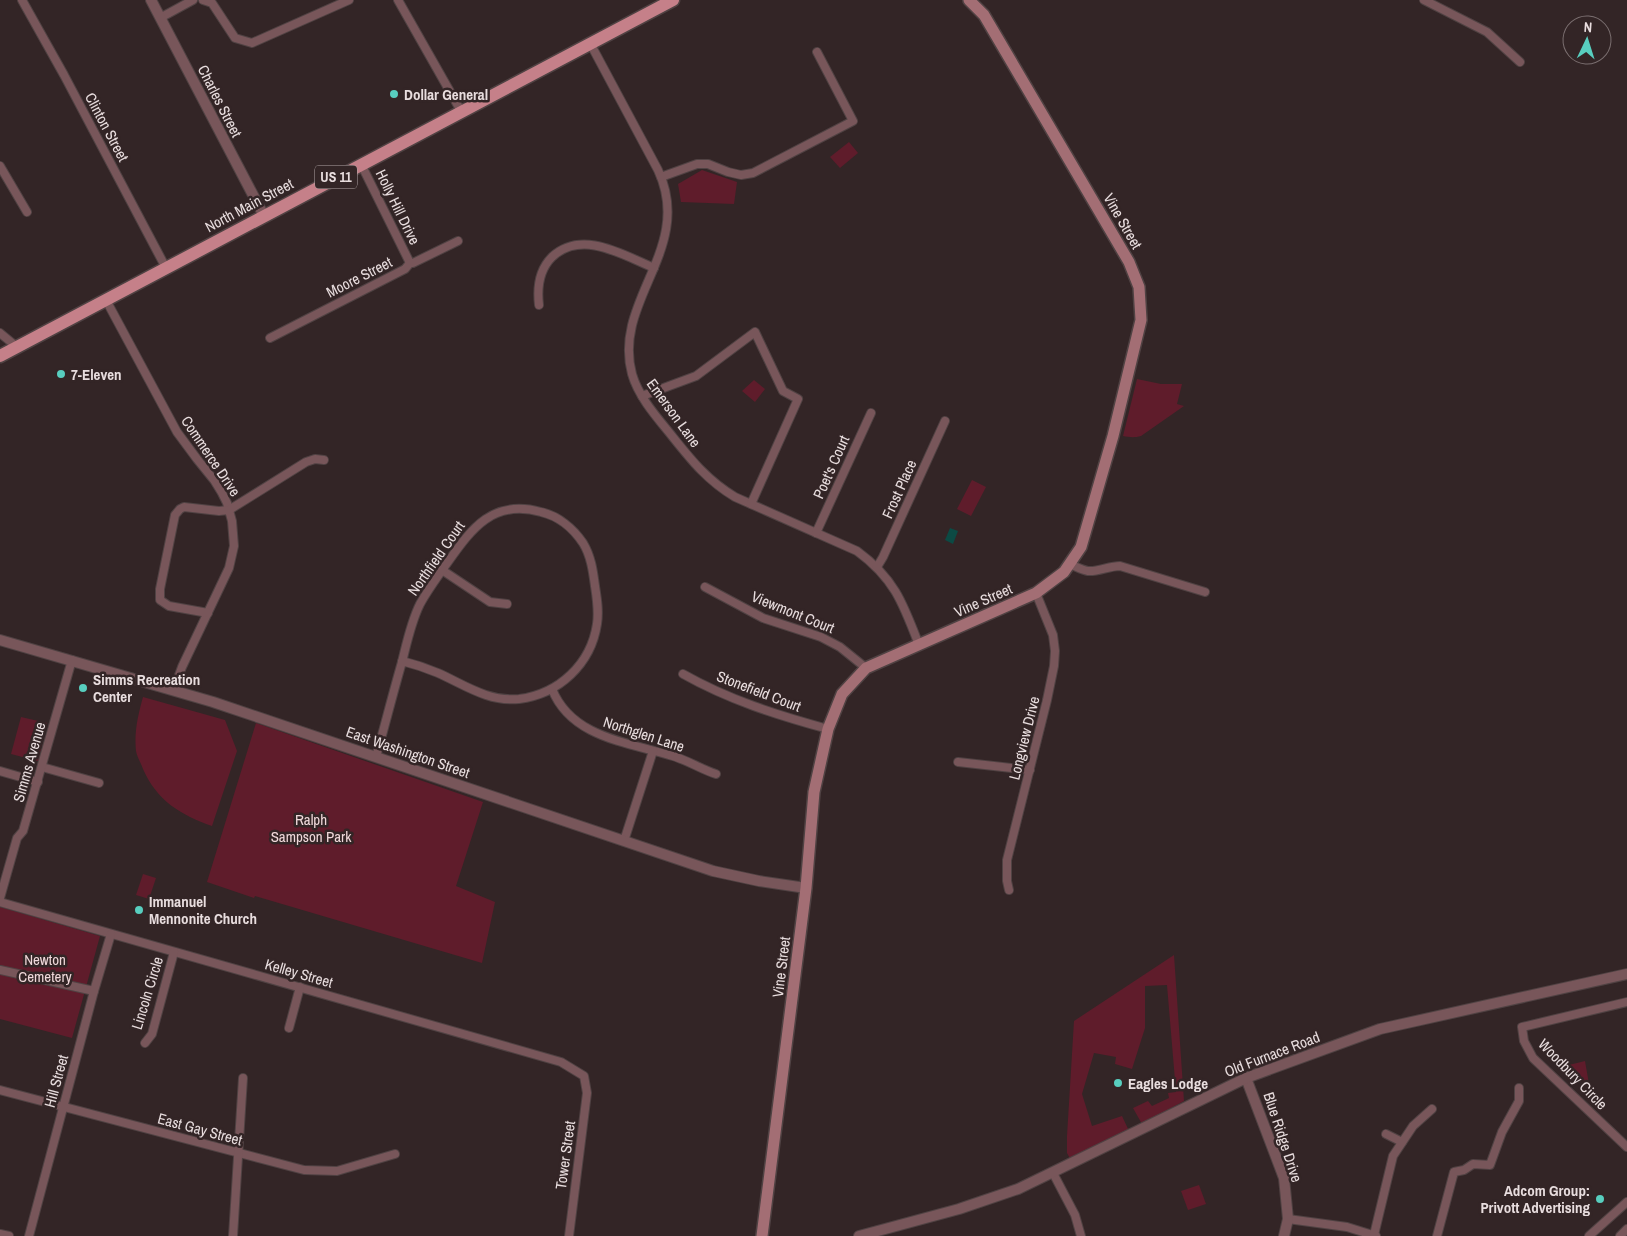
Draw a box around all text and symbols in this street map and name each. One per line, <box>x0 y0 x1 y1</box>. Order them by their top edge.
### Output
north arrow <box>1562 15 1612 65</box>
text: N <box>1583 18 1593 36</box>
street label: Charles Street <box>193 61 247 141</box>
place label: Dollar General <box>404 84 488 105</box>
marker: Dollar General <box>388 88 400 100</box>
street label: Clinton Street <box>80 89 134 166</box>
road number: US 11 <box>315 166 357 188</box>
street label: Holly Hill Drive <box>371 166 425 248</box>
street label: North Main Street <box>201 173 297 237</box>
street label: Vine Street <box>1099 189 1148 253</box>
street label: Moore Street <box>323 251 396 302</box>
place label: 7-Eleven <box>71 364 122 385</box>
marker: 7-Eleven <box>55 368 67 380</box>
street label: Emerson Lane <box>642 374 706 452</box>
street label: Commerce Drive <box>176 412 246 501</box>
street label: Poet's Court <box>808 431 855 502</box>
street label: Frost Place <box>877 456 921 522</box>
street label: Northfield Court <box>402 516 470 600</box>
street label: Vine Street <box>951 578 1016 622</box>
street label: Viewmont Court <box>748 586 838 638</box>
street label: Stonefield Court <box>714 665 805 717</box>
place label: Simms Recreation Center <box>93 669 200 707</box>
marker: Simms Recreation Center <box>77 682 89 694</box>
street label: Longview Drive <box>1003 694 1045 782</box>
street label: Northglen Lane <box>601 711 687 757</box>
street label: Simms Avenue <box>8 719 51 805</box>
street label: East Washington Street <box>343 721 473 783</box>
park label: Ralph Sampson Park <box>271 809 352 847</box>
place label: Immanuel Mennonite Church <box>149 891 257 929</box>
marker: Immanuel Mennonite Church <box>133 904 145 916</box>
street label: Vine Street <box>767 935 795 999</box>
park label: Newton Cemetery <box>18 949 73 987</box>
street label: Kelley Street <box>263 953 336 993</box>
street label: Lincoln Circle <box>126 954 168 1032</box>
street label: Old Furnace Road <box>1221 1026 1323 1082</box>
street label: Woodbury Circle <box>1534 1034 1612 1114</box>
street label: Hill Street <box>39 1052 73 1110</box>
place label: Eagles Lodge <box>1128 1073 1208 1094</box>
marker: Eagles Lodge <box>1112 1077 1124 1089</box>
street label: Blue Ridge Drive <box>1259 1089 1308 1185</box>
street label: East Gay Street <box>155 1108 245 1151</box>
street label: Tower Street <box>550 1119 580 1191</box>
place label: Adcom Group: Privott Advertising <box>1480 1180 1590 1218</box>
marker: Adcom Group: Privott Advertising <box>1594 1193 1606 1205</box>

